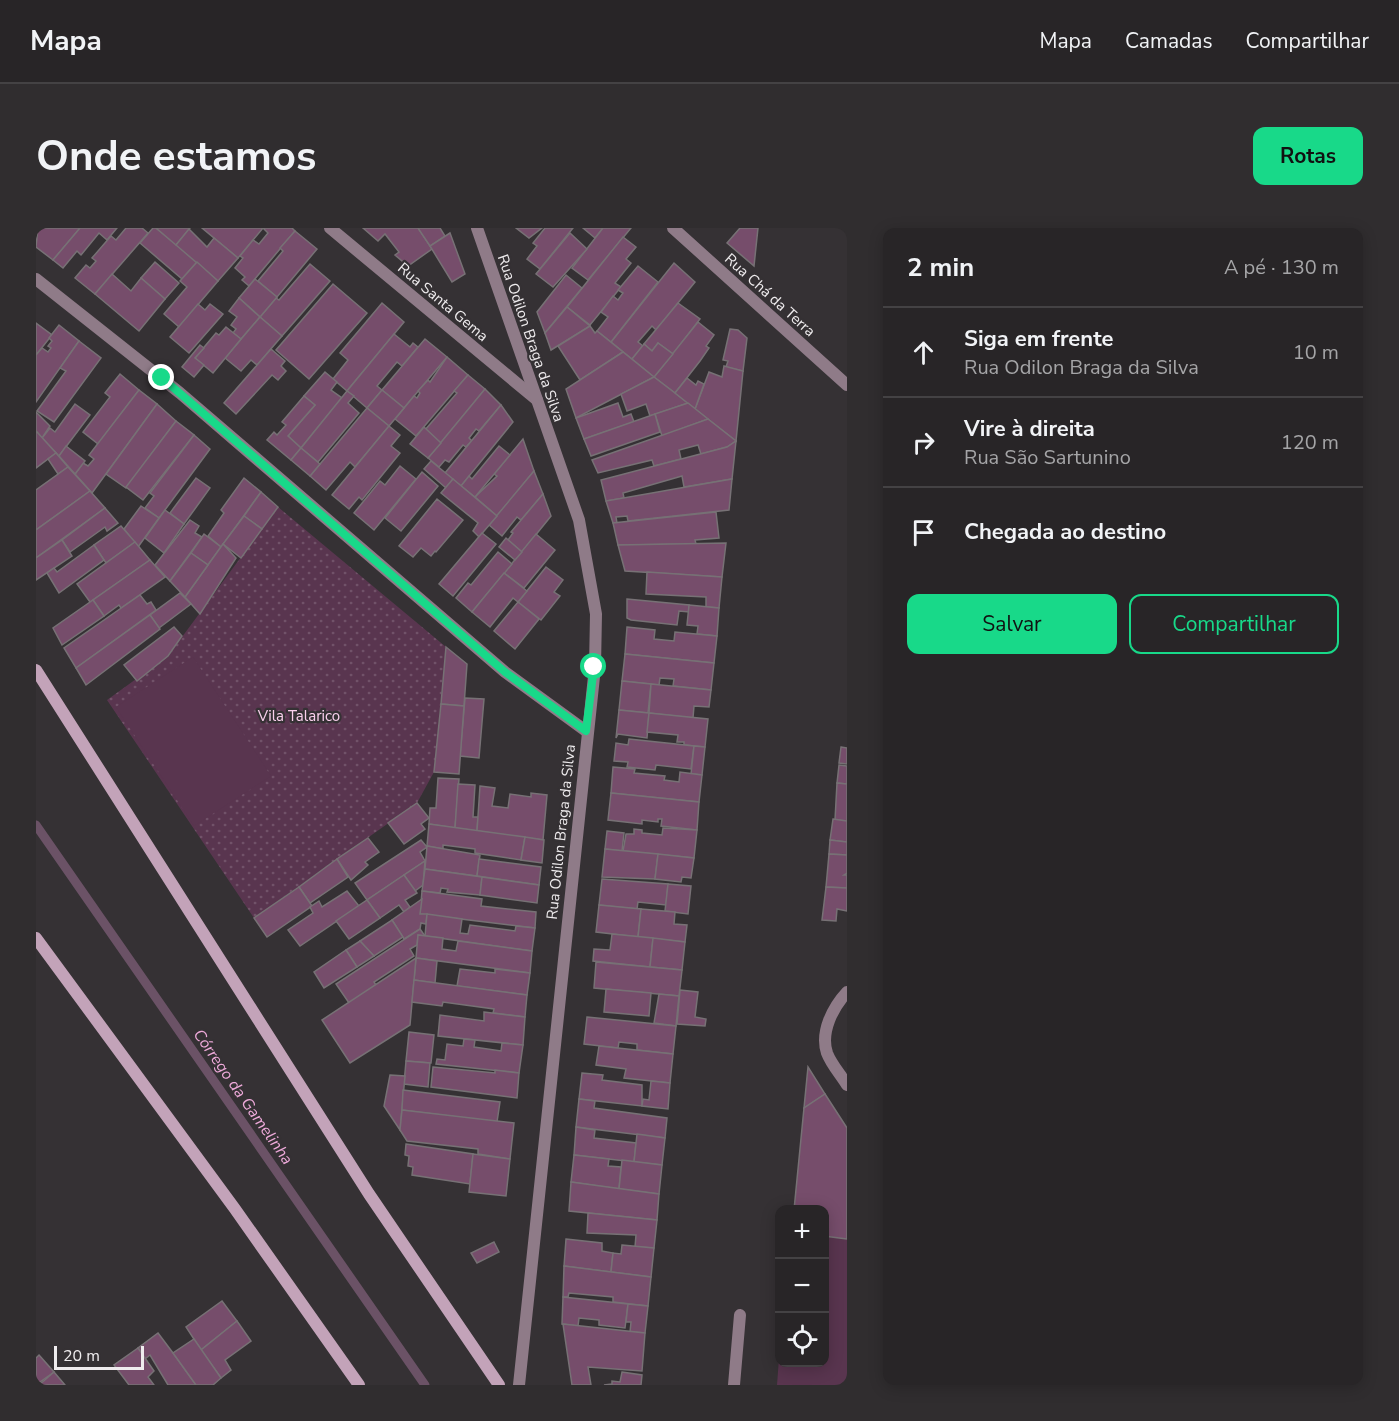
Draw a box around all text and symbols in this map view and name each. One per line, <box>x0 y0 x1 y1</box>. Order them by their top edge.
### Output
text: Mapa <box>30 22 102 60</box>
text: Mapa <box>1040 27 1092 55</box>
text: Camadas <box>1125 27 1212 55</box>
text: Compartilhar <box>1245 27 1369 55</box>
button: Rotas <box>1253 127 1363 185</box>
text: Onde estamos <box>36 128 317 185</box>
street label: Rua Chá da Terra <box>720 249 820 341</box>
text: 2 min <box>907 250 974 285</box>
street label: Rua Odilon Braga da Silva <box>493 251 569 425</box>
text: A pé · 130 m <box>1224 254 1339 281</box>
street label: Rua Santa Gema <box>393 258 493 346</box>
text: Siga em frente <box>964 324 1113 354</box>
icon: ahead <box>907 336 940 369</box>
text: 10 m <box>1293 339 1339 366</box>
text: Rua Odilon Braga da Silva <box>964 354 1199 381</box>
route end <box>148 364 174 390</box>
text: Vire à direita <box>964 414 1095 444</box>
icon: right <box>907 426 940 459</box>
text: 120 m <box>1281 429 1339 456</box>
text: Rua São Sartunino <box>964 444 1131 471</box>
icon: arrive <box>907 516 940 549</box>
text: Chegada ao destino <box>964 517 1166 547</box>
button: Salvar <box>907 594 1117 654</box>
button: Compartilhar <box>1129 594 1339 654</box>
route start <box>580 653 606 679</box>
park label: Vila Talarico <box>257 706 340 726</box>
street label: Rua Odilon Braga da Silva <box>542 743 580 921</box>
water label: Córrego da Gamelinha <box>188 1025 298 1169</box>
map controls <box>775 1205 829 1367</box>
button: + <box>775 1205 829 1259</box>
button: − <box>775 1259 829 1313</box>
button: locate <box>775 1313 829 1367</box>
scale bar <box>54 1343 144 1370</box>
text: 20 m <box>63 1345 100 1367</box>

